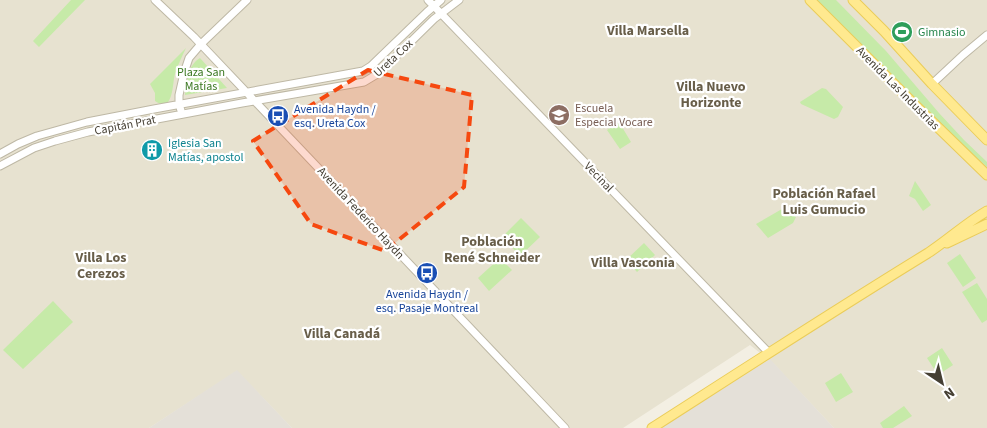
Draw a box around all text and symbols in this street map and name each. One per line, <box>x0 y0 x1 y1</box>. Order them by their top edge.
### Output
sports icon: Gimnasio <box>890 20 914 44</box>
district label: Villa Marsella <box>606 21 689 41</box>
place label: Gimnasio <box>918 24 965 41</box>
street label: Ureta Cox <box>370 35 417 81</box>
street label: Avenida Las Industrias <box>852 43 943 134</box>
park label: Plaza San Matías <box>177 64 225 95</box>
district label: Villa Nuevo Horizonte <box>675 77 746 113</box>
place label: Escuela Especial Vocare <box>575 100 653 131</box>
place label: Avenida Haydn / esq. Ureta Cox <box>294 101 377 132</box>
school or university icon: Escuela Especial Vocare <box>547 103 571 127</box>
bus stop icon: Avenida Haydn / esq. Ureta Cox <box>266 104 290 128</box>
street label: Capitán Prat <box>93 111 157 140</box>
place label: Iglesia San Matías, apostol <box>168 135 244 166</box>
building icon: Iglesia San Matías, apostol <box>140 138 164 162</box>
street label: Vecinal <box>580 158 617 196</box>
street label: Avenida Federico Haydn <box>313 163 408 263</box>
district label: Población Rafael Luis Gumucio <box>772 184 876 220</box>
district label: Población René Schneider <box>444 232 540 268</box>
district label: Villa Los Cerezos <box>75 248 126 284</box>
district label: Villa Vasconia <box>590 253 675 273</box>
bus stop icon: Avenida Haydn / esq. Pasaje Montreal <box>415 261 439 285</box>
place label: Avenida Haydn / esq. Pasaje Montreal <box>376 286 478 317</box>
district label: Villa Canadá <box>303 324 380 344</box>
north arrow <box>917 358 967 408</box>
text: N <box>939 382 958 404</box>

